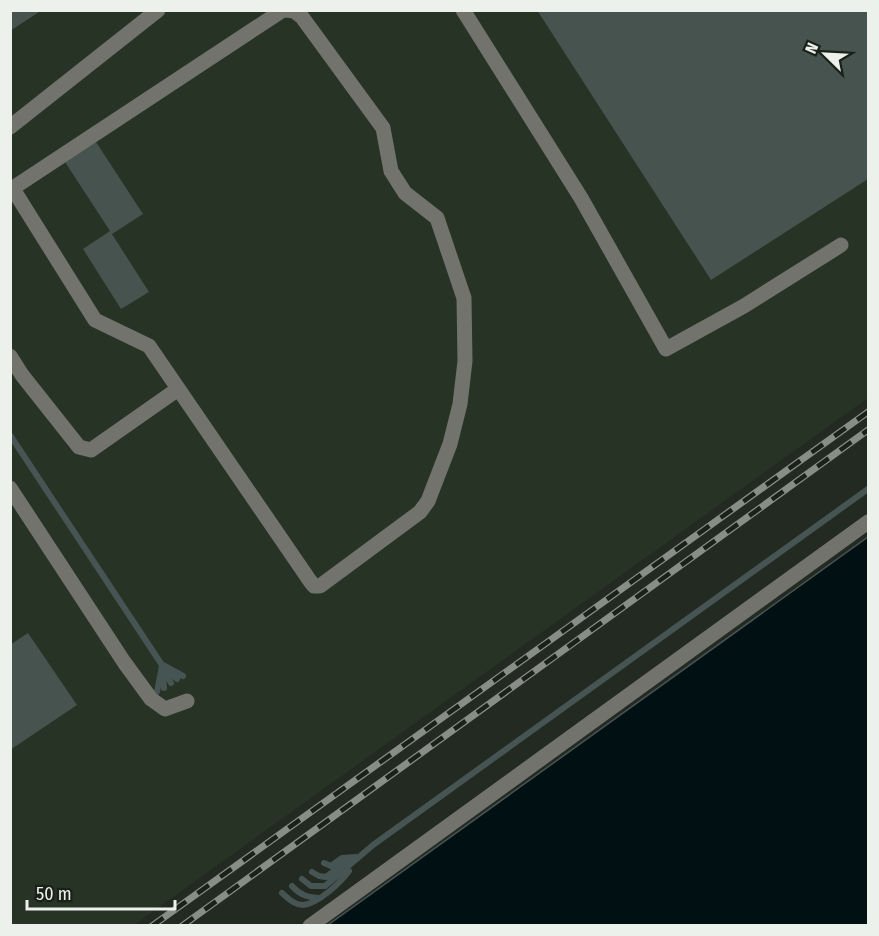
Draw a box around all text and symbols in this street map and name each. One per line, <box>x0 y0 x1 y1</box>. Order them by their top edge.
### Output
north arrow <box>795 24 855 84</box>
text: N <box>801 40 822 56</box>
scale bar <box>27 873 176 911</box>
text: 50 m <box>36 883 72 905</box>

